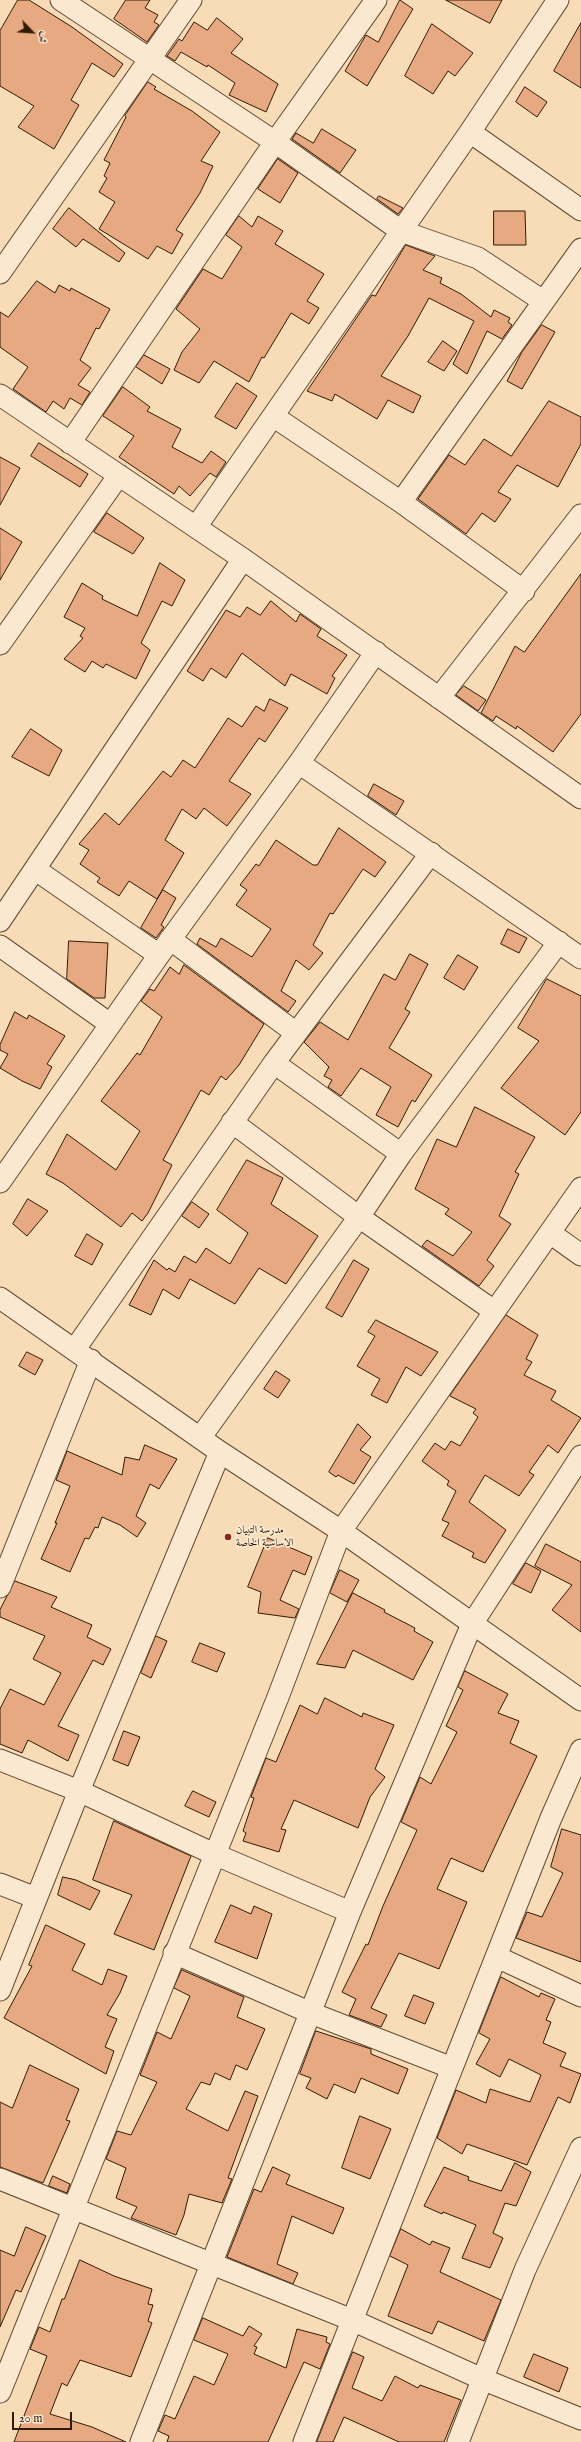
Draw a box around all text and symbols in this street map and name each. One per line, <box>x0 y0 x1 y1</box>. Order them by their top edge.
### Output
north arrow <box>12 12 52 52</box>
text: ش <box>34 29 52 45</box>
place label: مدرسة التبيان الاساسية الخاصة <box>236 1524 293 1550</box>
marker: مدرسة التبيان الاساسية الخاصة <box>223 1532 233 1542</box>
scale bar <box>14 2404 74 2430</box>
text: 20 m <box>19 2411 42 2426</box>

